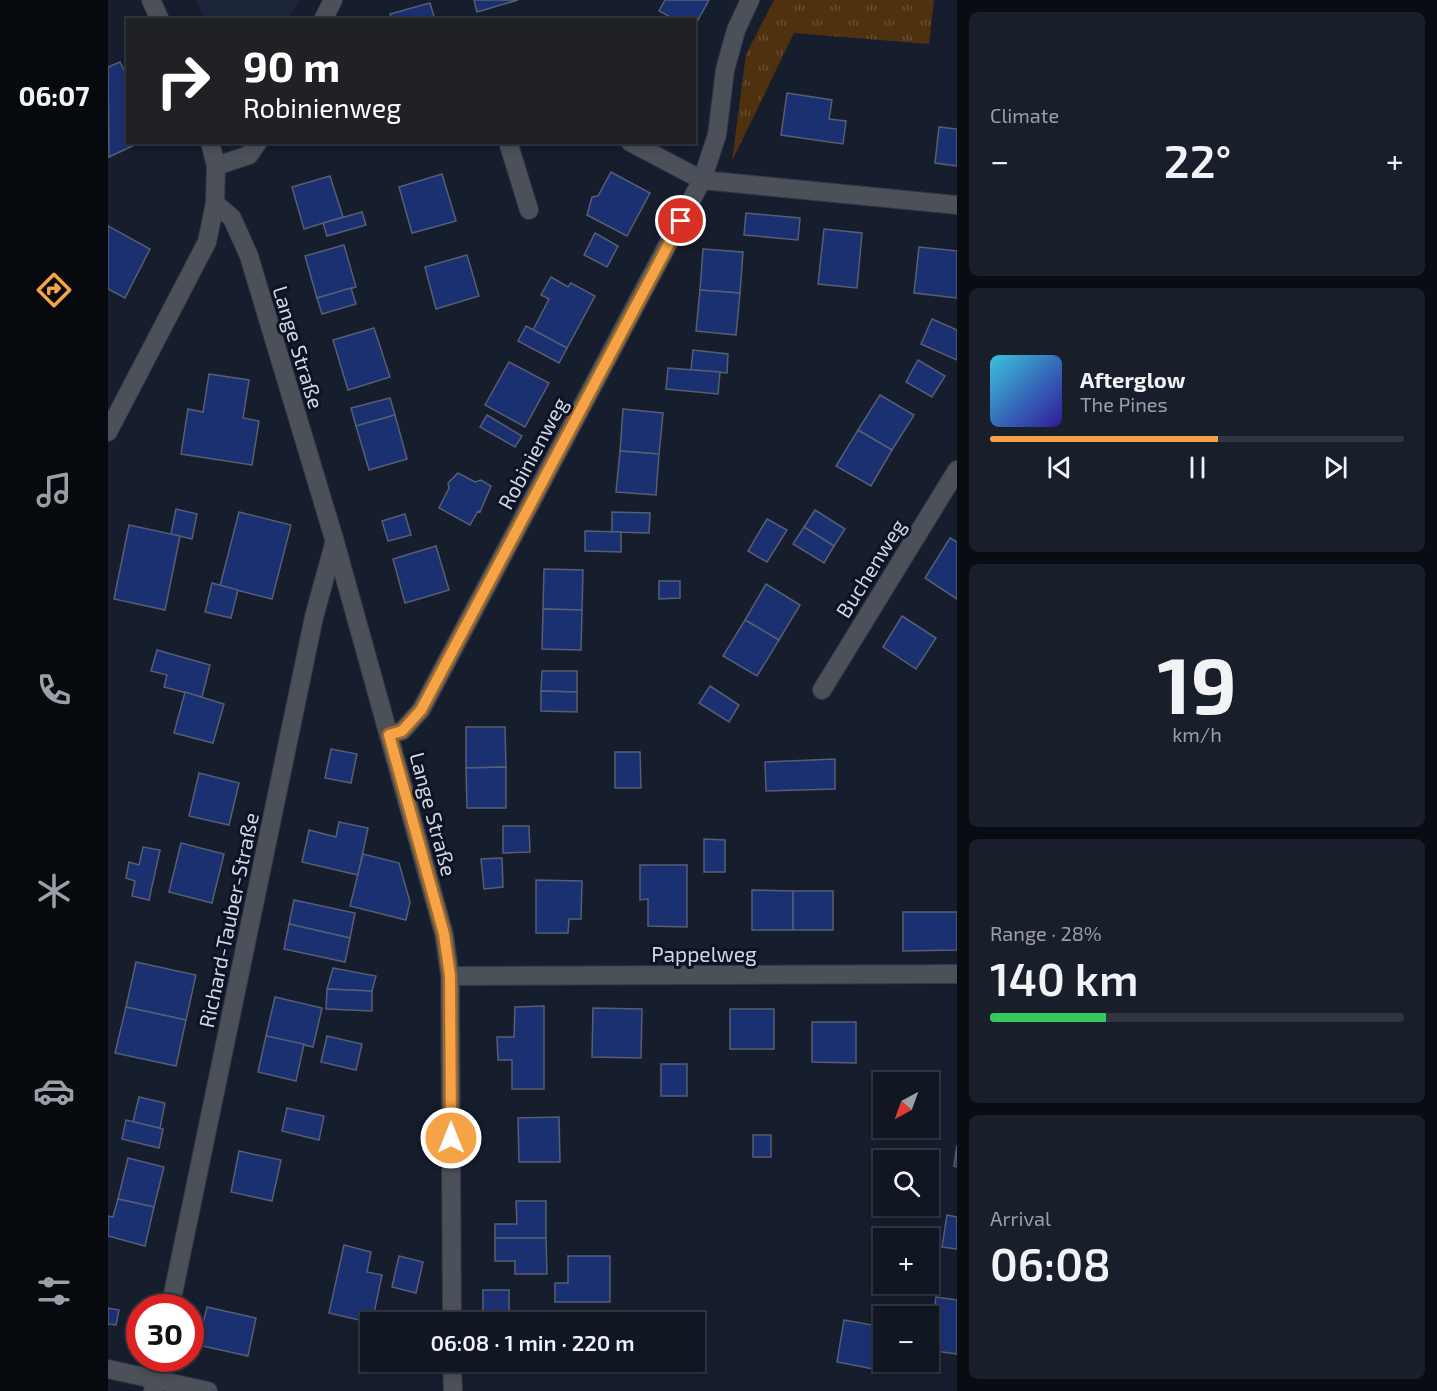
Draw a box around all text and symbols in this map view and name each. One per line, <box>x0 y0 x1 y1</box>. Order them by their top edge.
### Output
text: 90 m <box>243 40 340 90</box>
icon: right <box>144 42 222 120</box>
text: 06:07 <box>18 79 90 111</box>
text: Robinienweg <box>243 91 401 123</box>
text: Climate <box>990 103 1059 127</box>
text: 22° <box>1164 133 1231 187</box>
text: − <box>990 140 1009 180</box>
text: + <box>1386 140 1404 180</box>
pin <box>655 195 706 246</box>
icon: arrive <box>664 204 697 237</box>
icon: directions <box>33 269 75 311</box>
street label: Lange Straße <box>268 283 330 411</box>
text: Afterglow <box>1080 366 1185 392</box>
text: The Pines <box>1080 392 1168 416</box>
street label: Robinienweg <box>492 393 572 513</box>
icon: previous <box>1043 451 1076 484</box>
icon: pause <box>1181 451 1214 484</box>
icon: next <box>1319 451 1352 484</box>
icon: music <box>33 469 75 511</box>
street label: Buchenweg <box>830 514 910 622</box>
text: 19 <box>1157 636 1237 730</box>
icon: phone <box>33 669 75 711</box>
text: km/h <box>1172 722 1222 746</box>
street label: Lange Straße <box>405 749 463 879</box>
street label: Richard-Tauber-Straße <box>193 810 263 1030</box>
icon: climate <box>33 870 75 912</box>
text: Range · 28% <box>990 921 1102 945</box>
street label: Pappelweg <box>651 941 757 966</box>
text: 140 km <box>990 951 1139 1005</box>
icon: car <box>33 1070 75 1112</box>
north arrow <box>873 1072 939 1138</box>
map controls <box>873 1072 939 1372</box>
position arrow <box>419 1106 483 1170</box>
button: search <box>873 1150 939 1216</box>
text: Arrival <box>990 1206 1051 1230</box>
button: + <box>873 1228 939 1294</box>
text: 06:08 <box>990 1236 1111 1290</box>
icon: filters <box>33 1270 75 1312</box>
speed limit sign: 30 <box>126 1294 204 1372</box>
button: − <box>873 1306 939 1372</box>
text: 06:08 · 1 min · 220 m <box>430 1329 635 1355</box>

